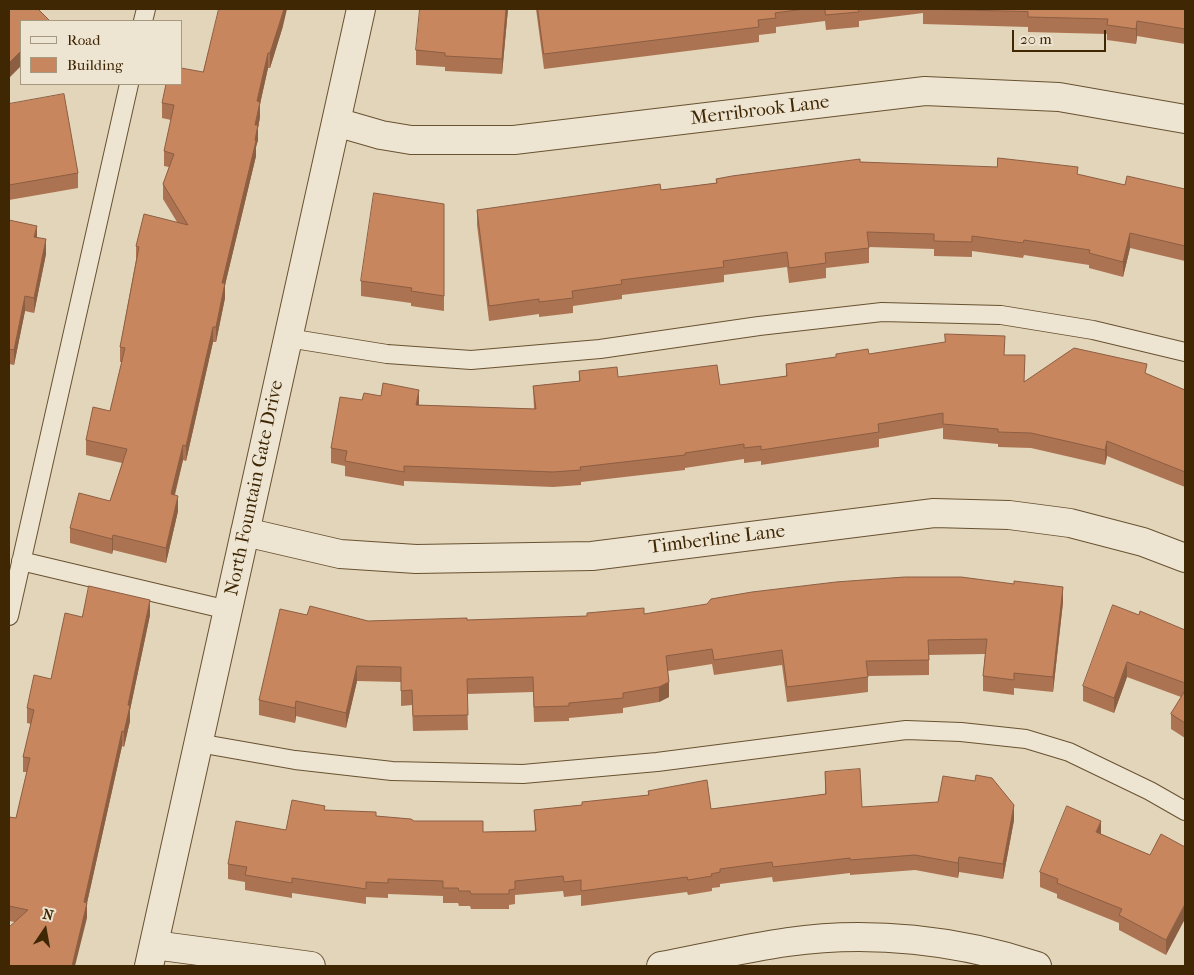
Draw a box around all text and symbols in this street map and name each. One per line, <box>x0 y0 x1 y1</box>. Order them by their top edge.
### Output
legend <box>20 20 182 85</box>
scale bar <box>1014 20 1108 52</box>
text: 20 m <box>1020 30 1052 48</box>
text: Road <box>67 31 100 49</box>
text: Building <box>67 56 123 74</box>
street label: Merribrook Lane <box>689 91 831 131</box>
street label: North Fountain Gate Drive <box>221 378 289 598</box>
street label: Timberline Lane <box>648 520 786 560</box>
north arrow <box>20 905 70 955</box>
text: N <box>41 905 55 924</box>

